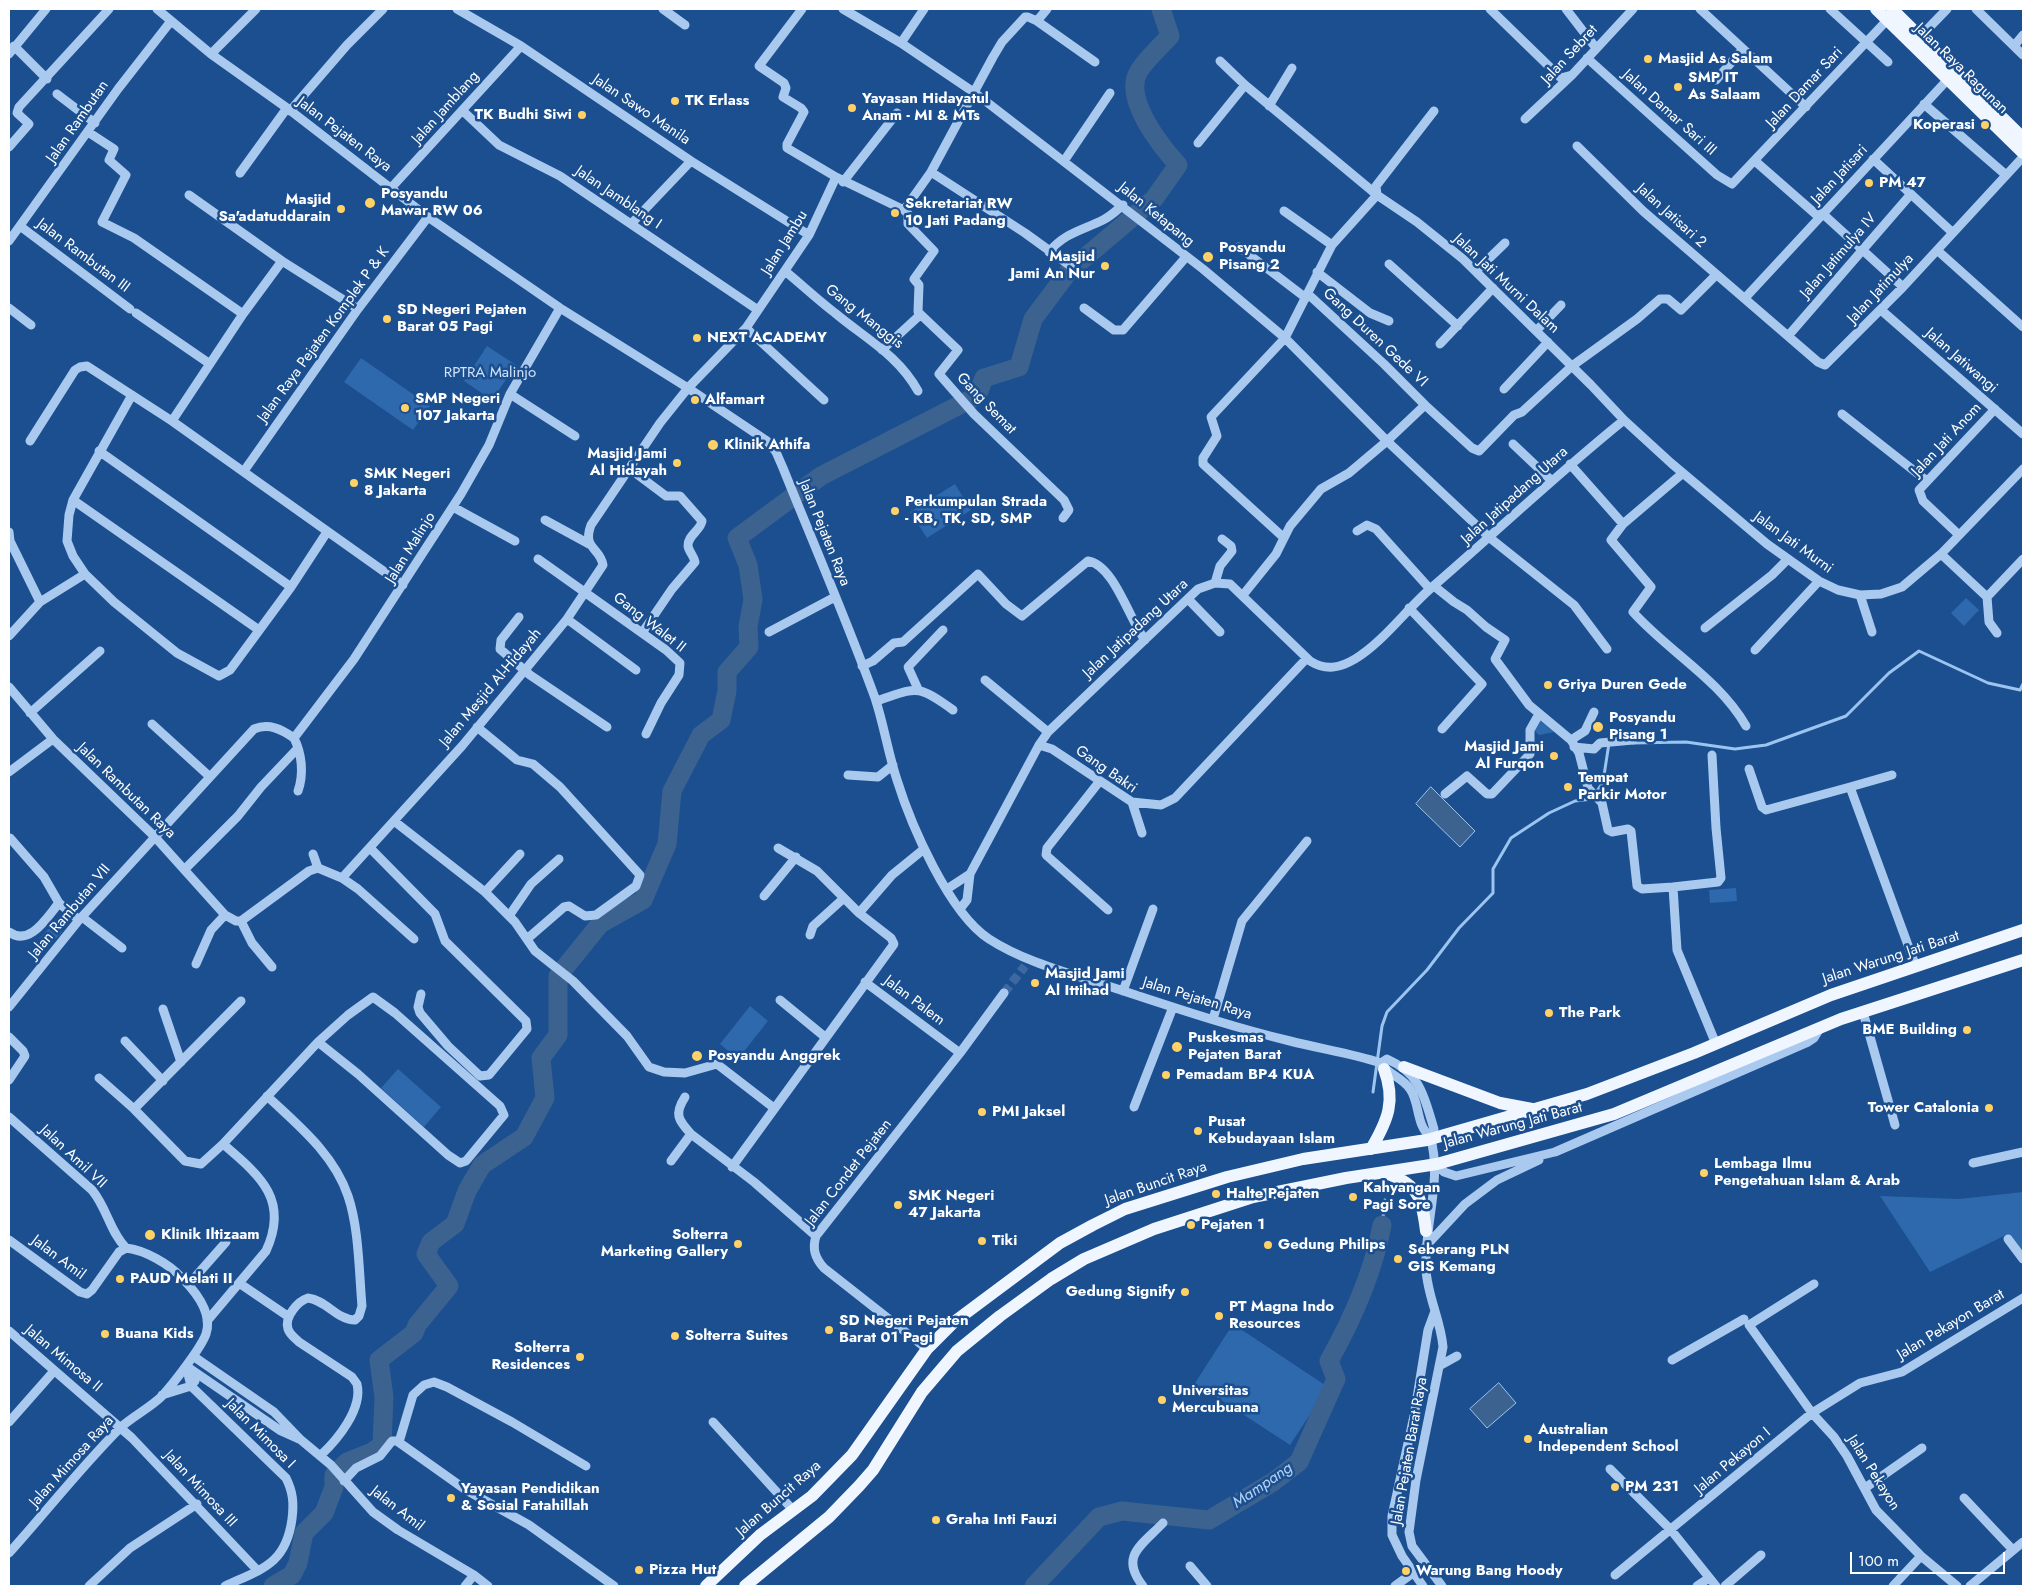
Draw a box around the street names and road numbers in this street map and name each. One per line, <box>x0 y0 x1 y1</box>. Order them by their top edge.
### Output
street label: Jalan Raya Ragunan <box>1911 20 2011 118</box>
street label: Jalan Sebret <box>1538 22 1602 88</box>
street label: Jalan Damar Sari <box>1763 44 1847 132</box>
street label: Jalan Damar Sari III <box>1618 66 1720 160</box>
street label: Jalan Jamblang <box>409 68 483 148</box>
street label: Jalan Sawo Manila <box>589 71 693 149</box>
street label: Jalan Rambutan <box>43 77 113 167</box>
street label: Jalan Pejaten Raya <box>293 94 395 176</box>
street label: Jalan Jatisari <box>1808 142 1872 208</box>
street label: Jalan Jamblang I <box>571 163 665 233</box>
street label: Jalan Ketapang <box>1114 179 1198 251</box>
street label: Jalan Jatisari 2 <box>1632 180 1710 252</box>
street label: Jalan Jambu <box>758 207 812 279</box>
street label: Jalan Jatimulya IV <box>1797 210 1881 302</box>
street label: Jalan Rambutan III <box>33 215 133 297</box>
street label: Jalan Jati Murni Dalam <box>1449 230 1563 338</box>
street label: Jalan Raya Pejaten Komplek P & K <box>254 244 394 426</box>
street label: Jalan Jatimulya <box>1844 250 1918 328</box>
street label: Gang Manggis <box>821 281 907 353</box>
street label: Gang Duren Gede VI <box>1319 285 1431 391</box>
street label: Jalan Jatiwangi <box>1921 325 2001 397</box>
street label: Gang Semat <box>952 370 1020 438</box>
street label: Jalan Jati Anom <box>1908 399 1986 481</box>
street label: Jalan Jatipadang Utara <box>1458 443 1572 549</box>
street label: Jalan Pejaten Raya <box>794 477 854 589</box>
street label: Jalan Jati Murni <box>1750 508 1836 578</box>
street label: Jalan Malinjo <box>382 509 440 587</box>
street label: Jalan Jatipadang Utara <box>1080 576 1192 682</box>
street label: Gang Walet II <box>609 589 689 657</box>
street label: Jalan Mesjid Al-Hidayah <box>436 625 546 751</box>
street label: Jalan Rambutan Raya <box>73 739 179 843</box>
street label: Gang Bakri <box>1072 742 1140 798</box>
street label: Jalan Rambutan VII <box>25 861 115 963</box>
street label: Jalan Warung Jati Barat <box>1820 927 1962 989</box>
street label: Jalan Palem <box>880 972 948 1030</box>
street label: Jalan Pejaten Raya <box>1140 974 1254 1024</box>
street label: Jalan Warung Jati Barat <box>1442 1099 1584 1153</box>
street label: Jalan Condet Pejaten <box>802 1116 896 1230</box>
street label: Jalan Amil VII <box>36 1122 110 1192</box>
street label: Jalan Buncit Raya <box>1103 1158 1209 1210</box>
street label: Jalan Amil <box>28 1232 88 1284</box>
street label: Jalan Pekayon Barat <box>1894 1286 2008 1364</box>
street label: Jalan Mimosa II <box>21 1322 105 1396</box>
street label: Jalan Pejaten Barat Raya <box>1388 1376 1432 1526</box>
street label: Jalan Mimosa I <box>221 1395 299 1473</box>
street label: Jalan Mimosa Raya <box>26 1413 118 1511</box>
street label: Jalan Pekayon I <box>1691 1424 1775 1498</box>
street label: Jalan Pekayon <box>1843 1432 1903 1514</box>
street label: Jalan Mimosa III <box>160 1447 240 1531</box>
street label: Jalan Buncit Raya <box>733 1457 825 1541</box>
street label: Jalan Amil <box>367 1483 427 1535</box>

